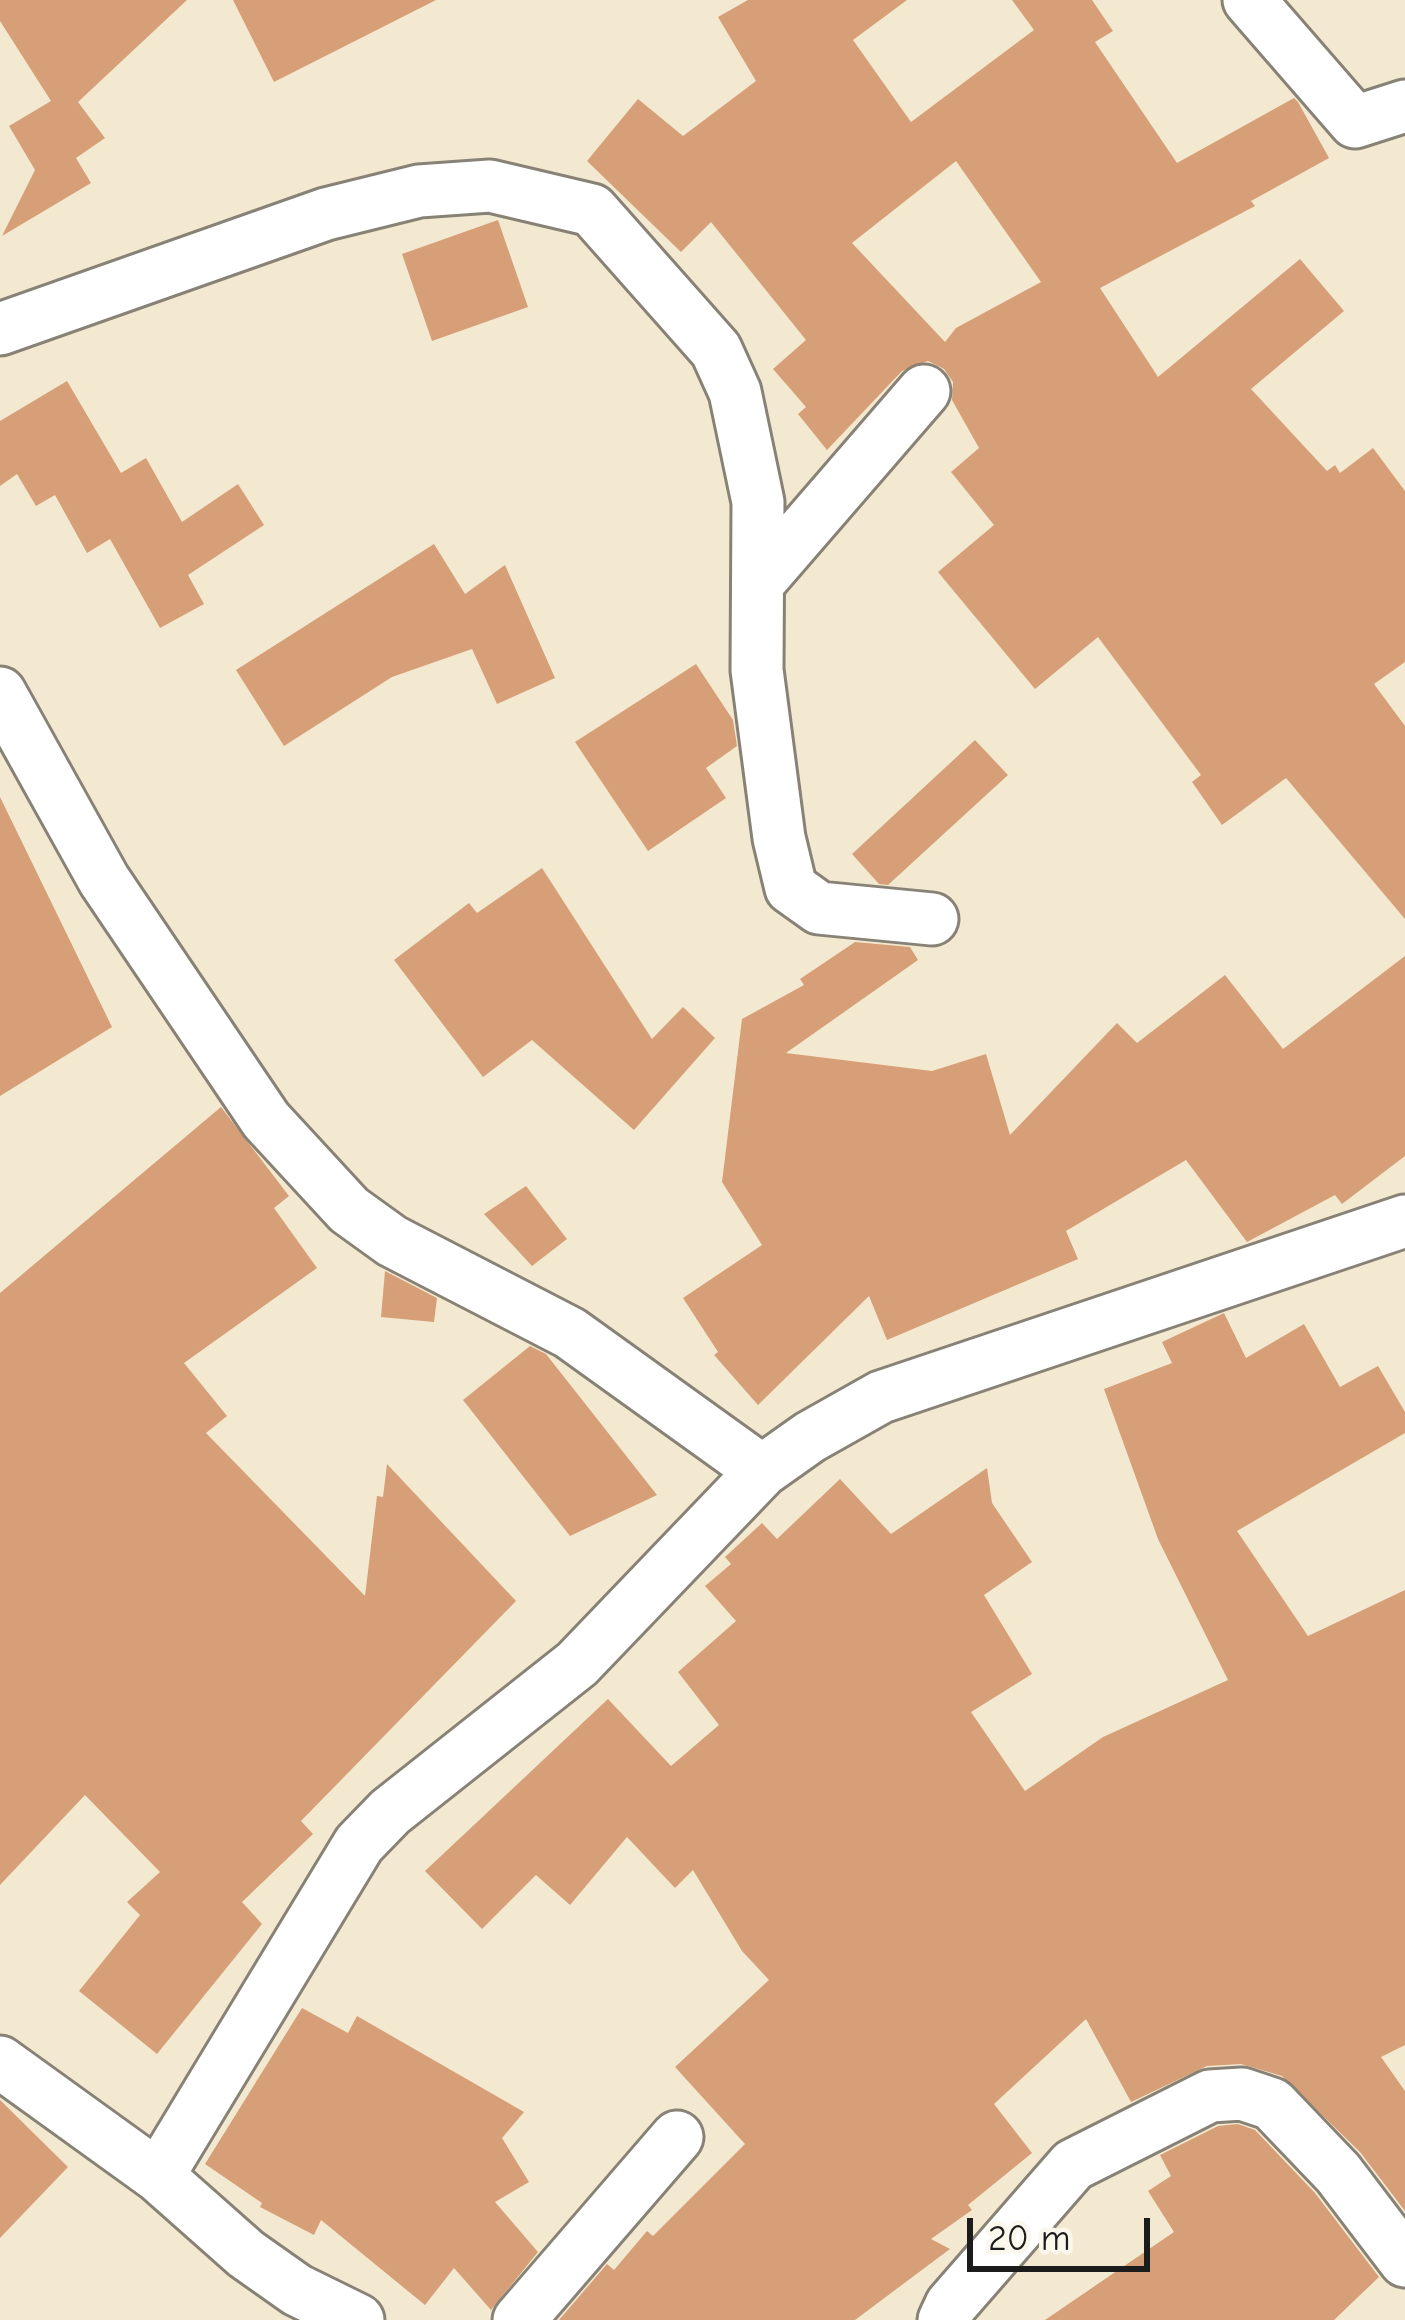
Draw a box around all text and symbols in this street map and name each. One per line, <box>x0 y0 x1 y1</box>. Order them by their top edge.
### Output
scale bar <box>973 2194 1156 2268</box>
text: 20 m <box>988 2218 1071 2259</box>

